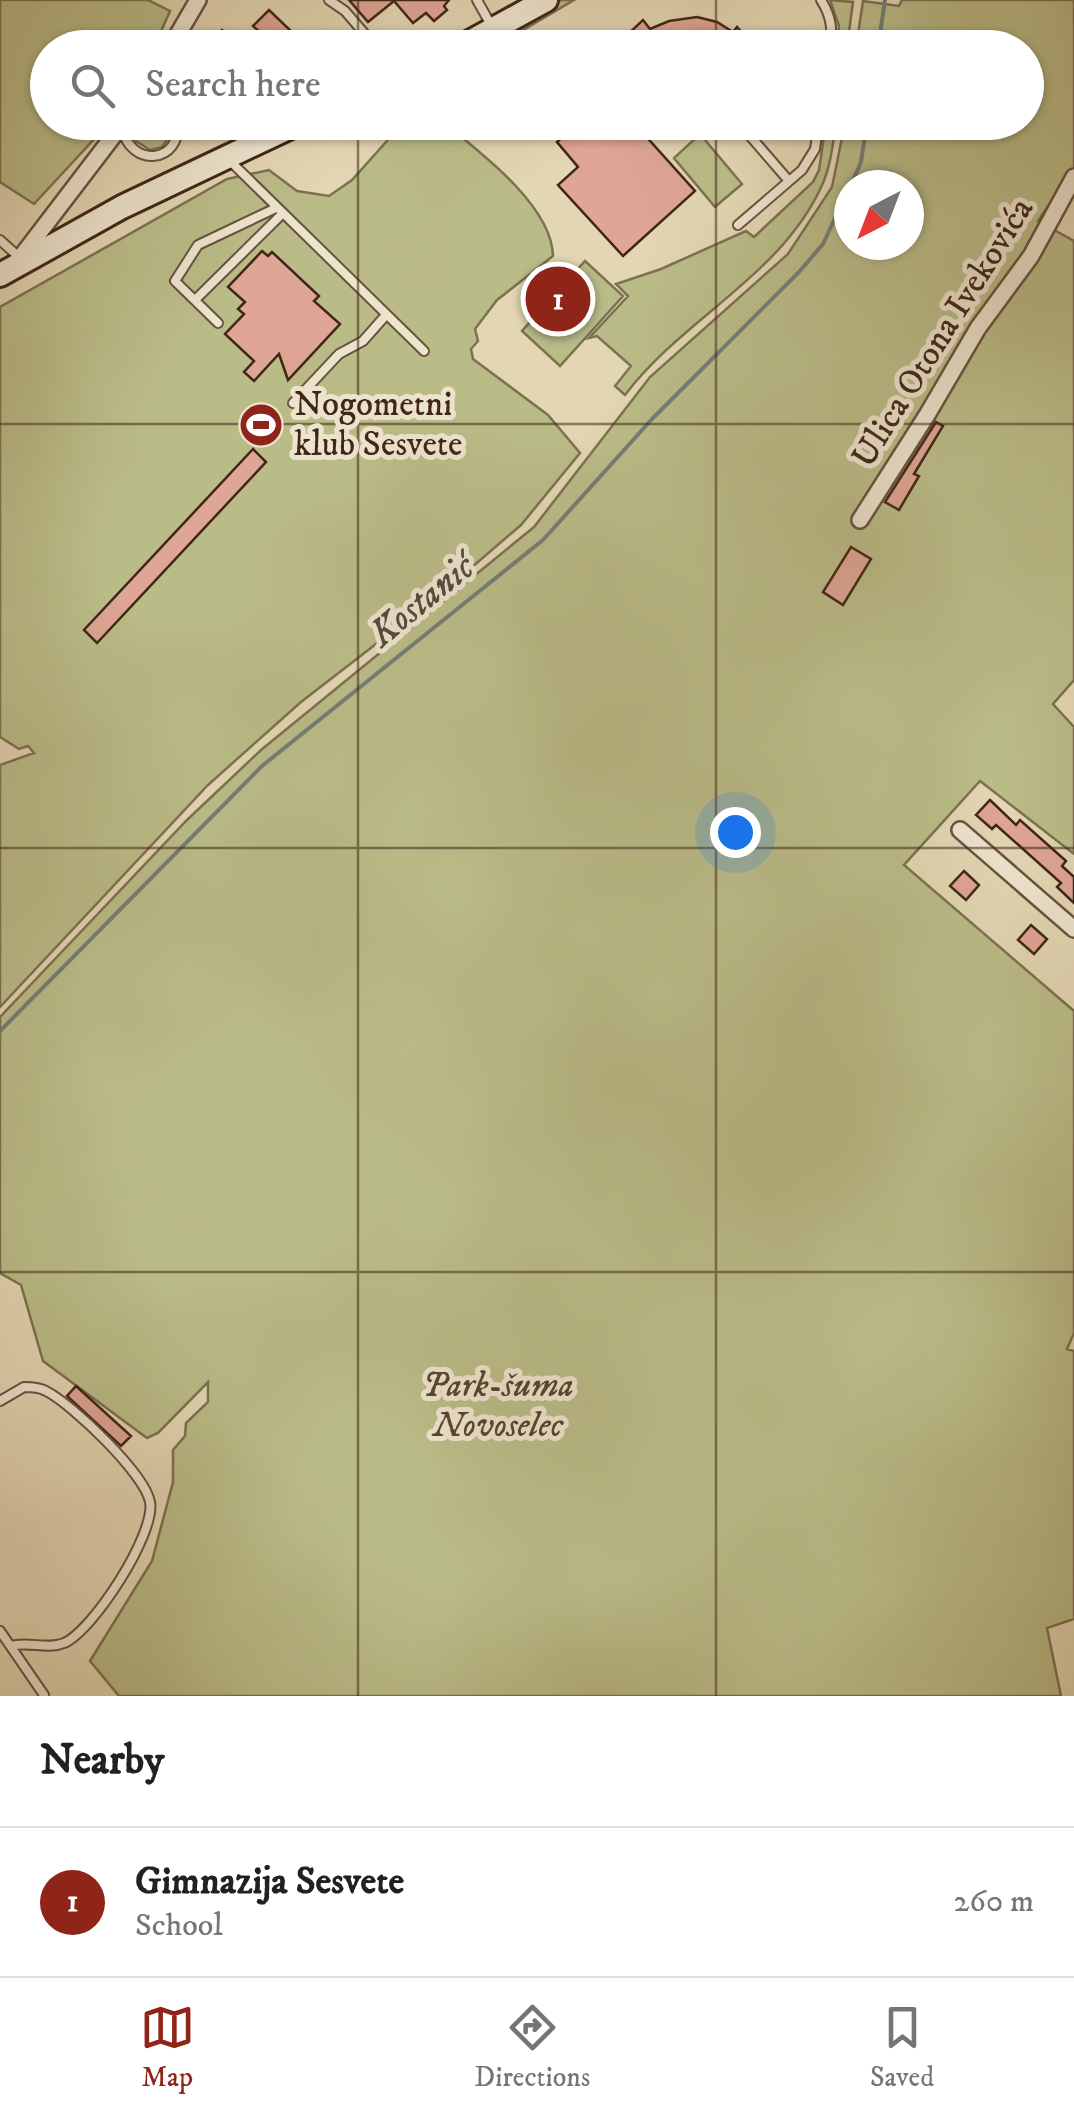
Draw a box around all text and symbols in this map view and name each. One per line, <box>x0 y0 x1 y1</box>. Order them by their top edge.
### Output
search box <box>30 30 1044 140</box>
icon: search <box>65 58 120 113</box>
text: Search here <box>145 61 321 109</box>
north arrow <box>834 170 924 260</box>
street label: Ulica Otona Ivekovića <box>842 190 1044 476</box>
pin: 1 <box>526 262 590 336</box>
place label: Nogometni klub Sesvete <box>294 383 463 467</box>
sports icon: Nogometni klub Sesvete <box>238 402 284 448</box>
water label: Kostanić <box>358 541 488 659</box>
your location <box>710 807 761 858</box>
park label: Park-šuma Novoselec <box>422 1364 574 1448</box>
text: Nearby <box>40 1735 164 1787</box>
text: Gimnazija Sesvete <box>135 1858 404 1906</box>
text: 1 <box>67 1882 78 1922</box>
text: 260 m <box>954 1882 1034 1922</box>
text: School <box>135 1906 223 1946</box>
tab: Map <box>140 2000 195 2095</box>
tab: Directions <box>474 2000 590 2095</box>
tab: Saved <box>870 2000 934 2095</box>

